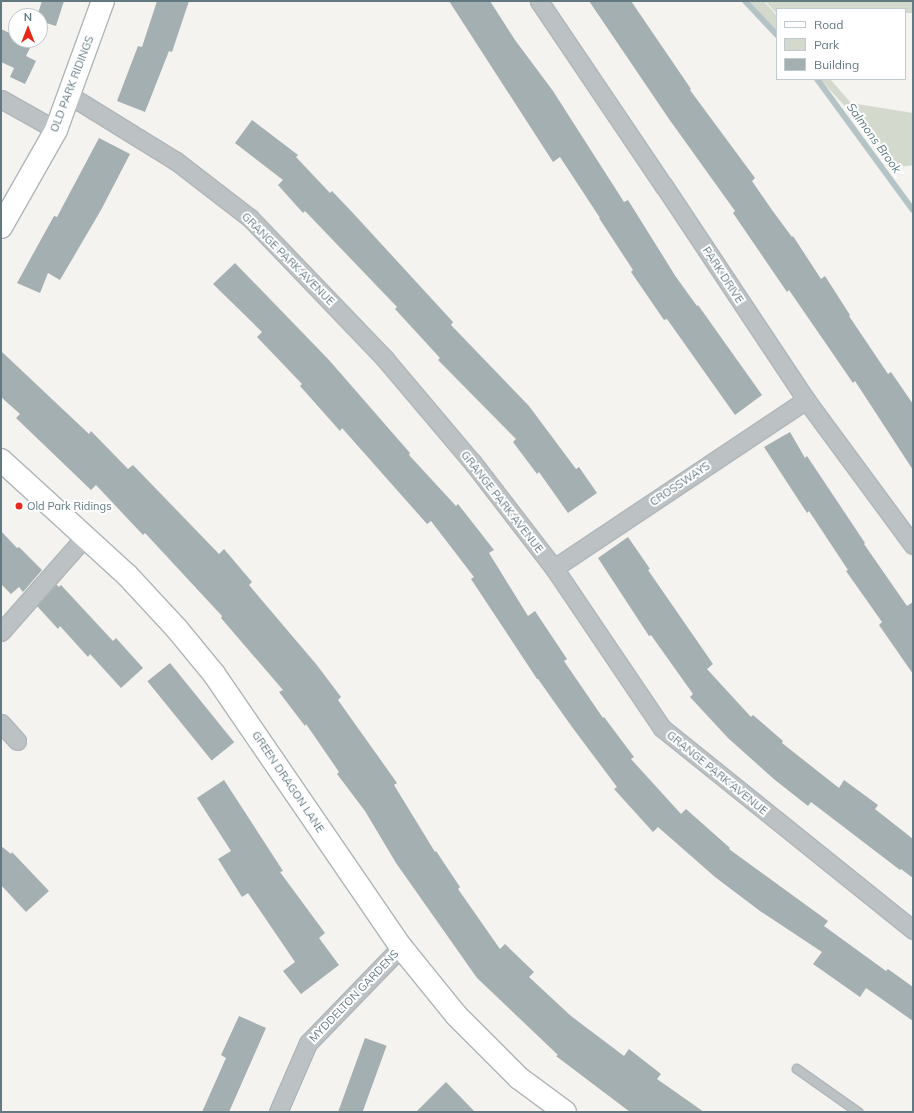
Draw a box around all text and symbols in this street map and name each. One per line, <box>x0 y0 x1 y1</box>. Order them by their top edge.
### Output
north arrow <box>8 8 48 48</box>
legend <box>776 8 906 80</box>
text: N <box>24 10 32 24</box>
text: Road <box>814 17 843 32</box>
street label: OLD PARK RIDINGS <box>48 34 96 134</box>
text: Park <box>814 37 839 52</box>
text: Building <box>814 57 859 72</box>
water label: Salmons Brook <box>844 100 904 176</box>
street label: GRANGE PARK AVENUE <box>239 210 337 308</box>
street label: PARK DRIVE <box>700 244 746 306</box>
street label: GRANGE PARK AVENUE <box>458 449 546 555</box>
street label: CROSSWAYS <box>648 459 712 509</box>
place label: Old Park Ridings <box>27 499 112 513</box>
marker: Old Park Ridings <box>14 501 24 511</box>
street label: GRANGE PARK AVENUE <box>664 728 770 818</box>
street label: GREEN DRAGON LANE <box>249 729 327 835</box>
street label: MYDDELTON GARDENS <box>307 947 401 1045</box>

